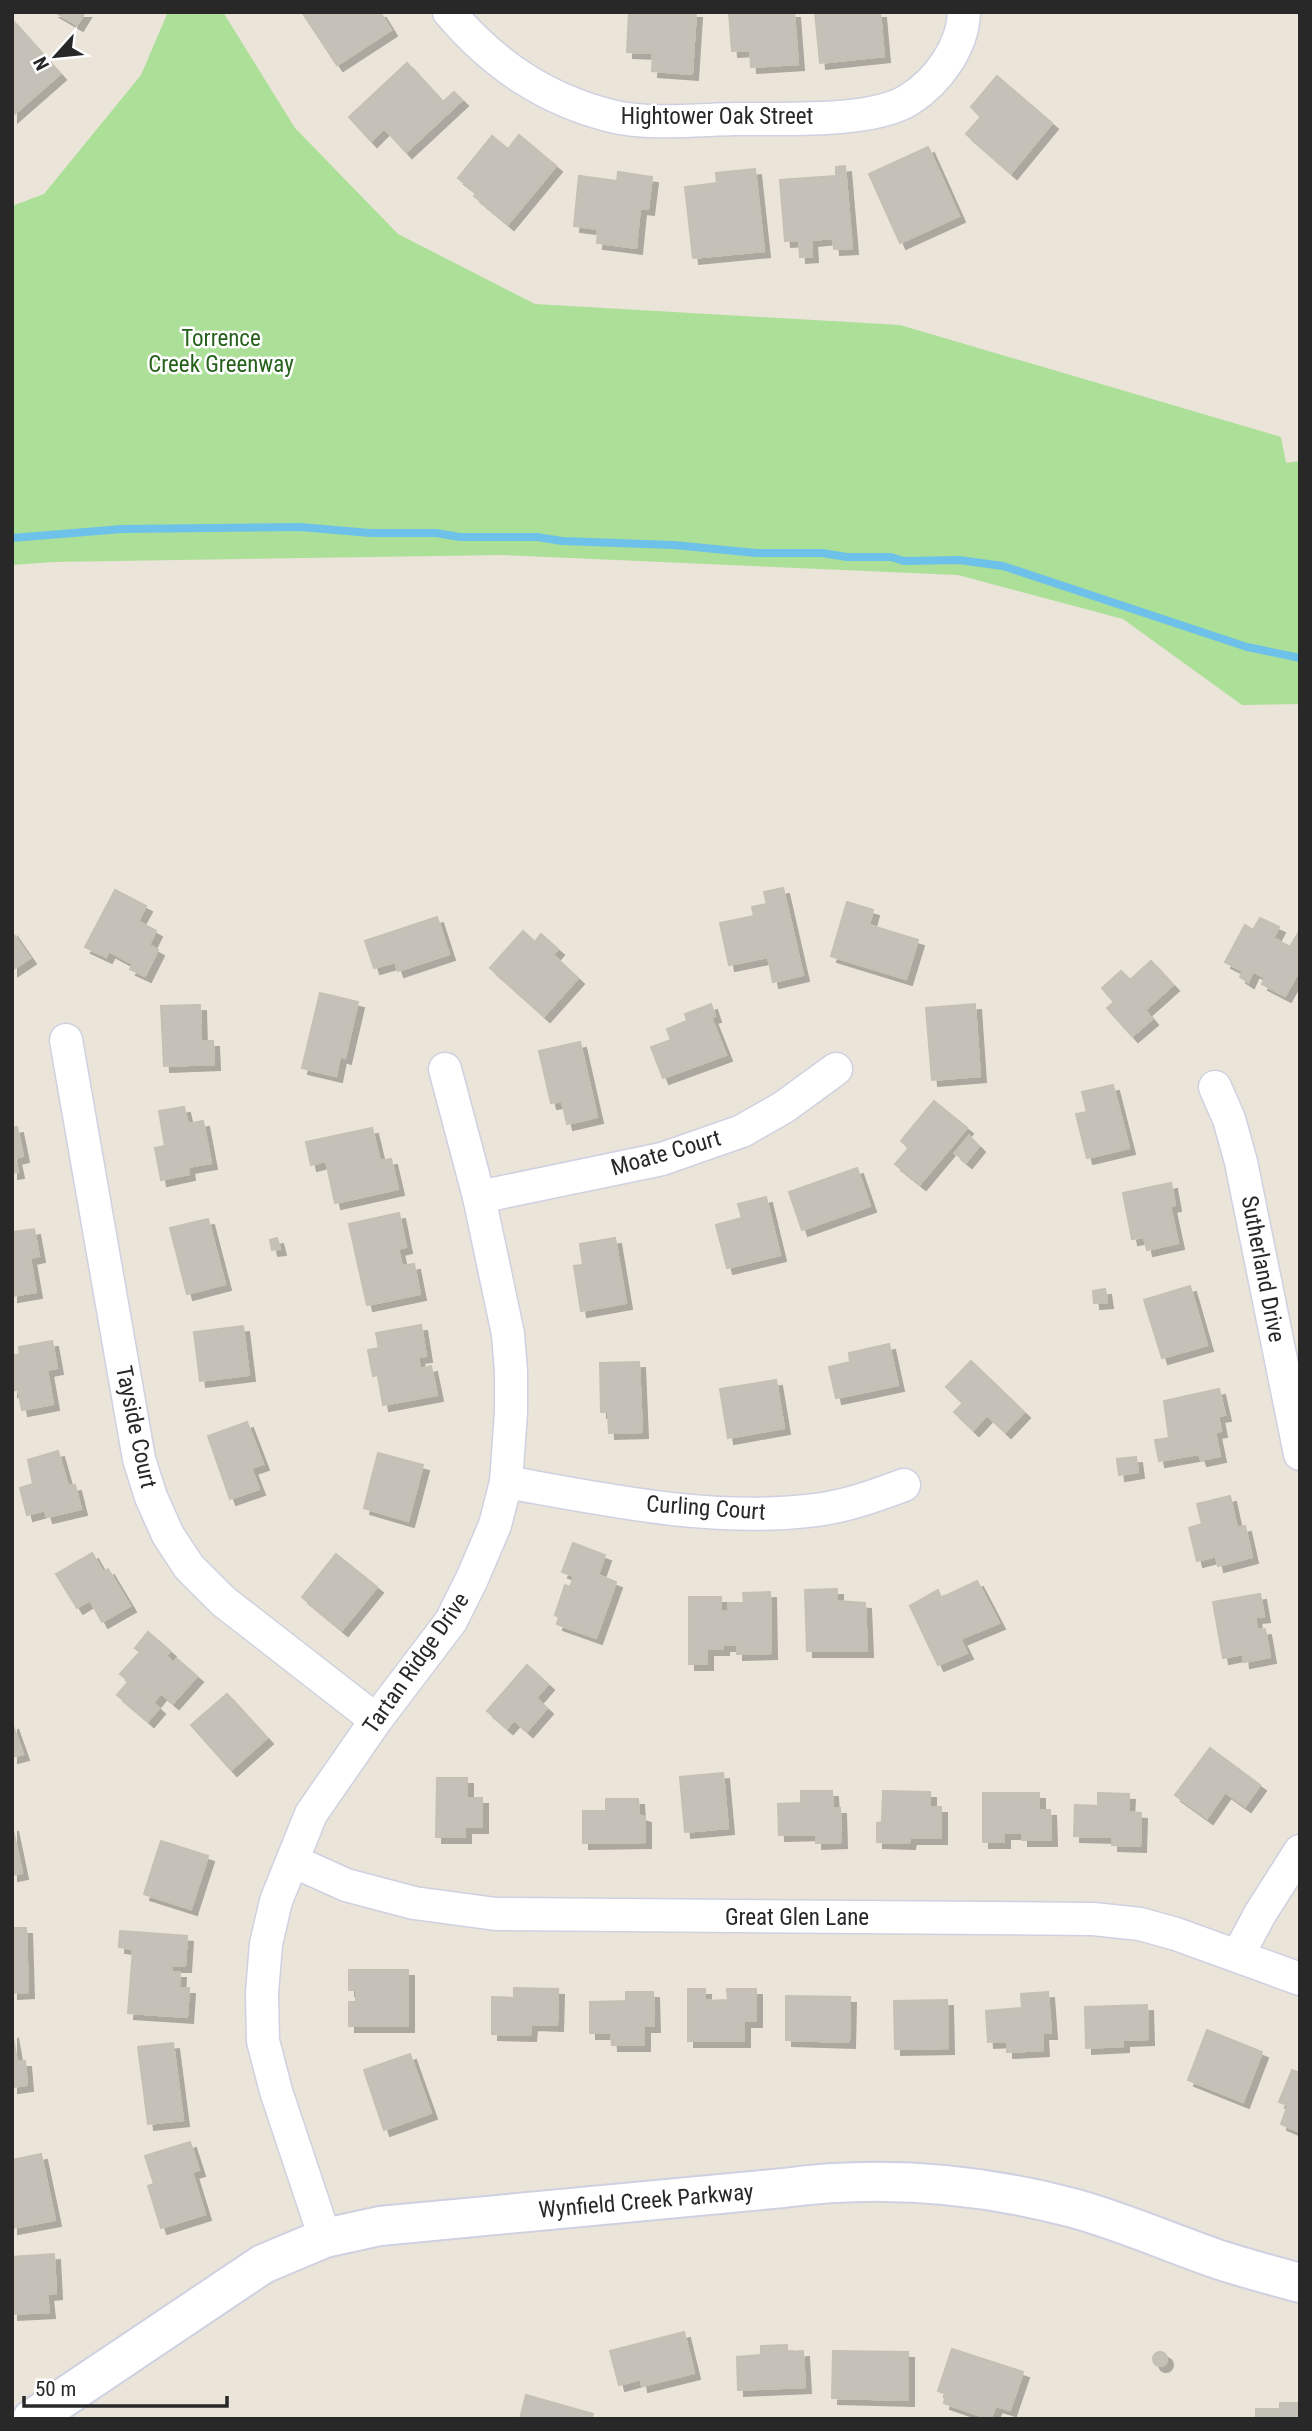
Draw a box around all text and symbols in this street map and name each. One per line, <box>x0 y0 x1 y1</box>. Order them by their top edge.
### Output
north arrow <box>21 21 91 91</box>
text: N <box>28 53 54 74</box>
street label: Hightower Oak Street <box>621 103 813 130</box>
park label: Torrence Creek Greenway <box>148 325 294 378</box>
street label: Moate Court <box>608 1124 724 1182</box>
street label: Sutherland Drive <box>1236 1193 1290 1345</box>
street label: Tayside Court <box>110 1363 162 1491</box>
street label: Curling Court <box>645 1490 767 1526</box>
street label: Tartan Ridge Drive <box>357 1587 475 1739</box>
street label: Great Glen Lane <box>725 1904 869 1931</box>
street label: Wynfield Creek Parkway <box>537 2178 755 2224</box>
scale bar <box>24 2364 228 2408</box>
text: 50 m <box>35 2377 76 2401</box>

